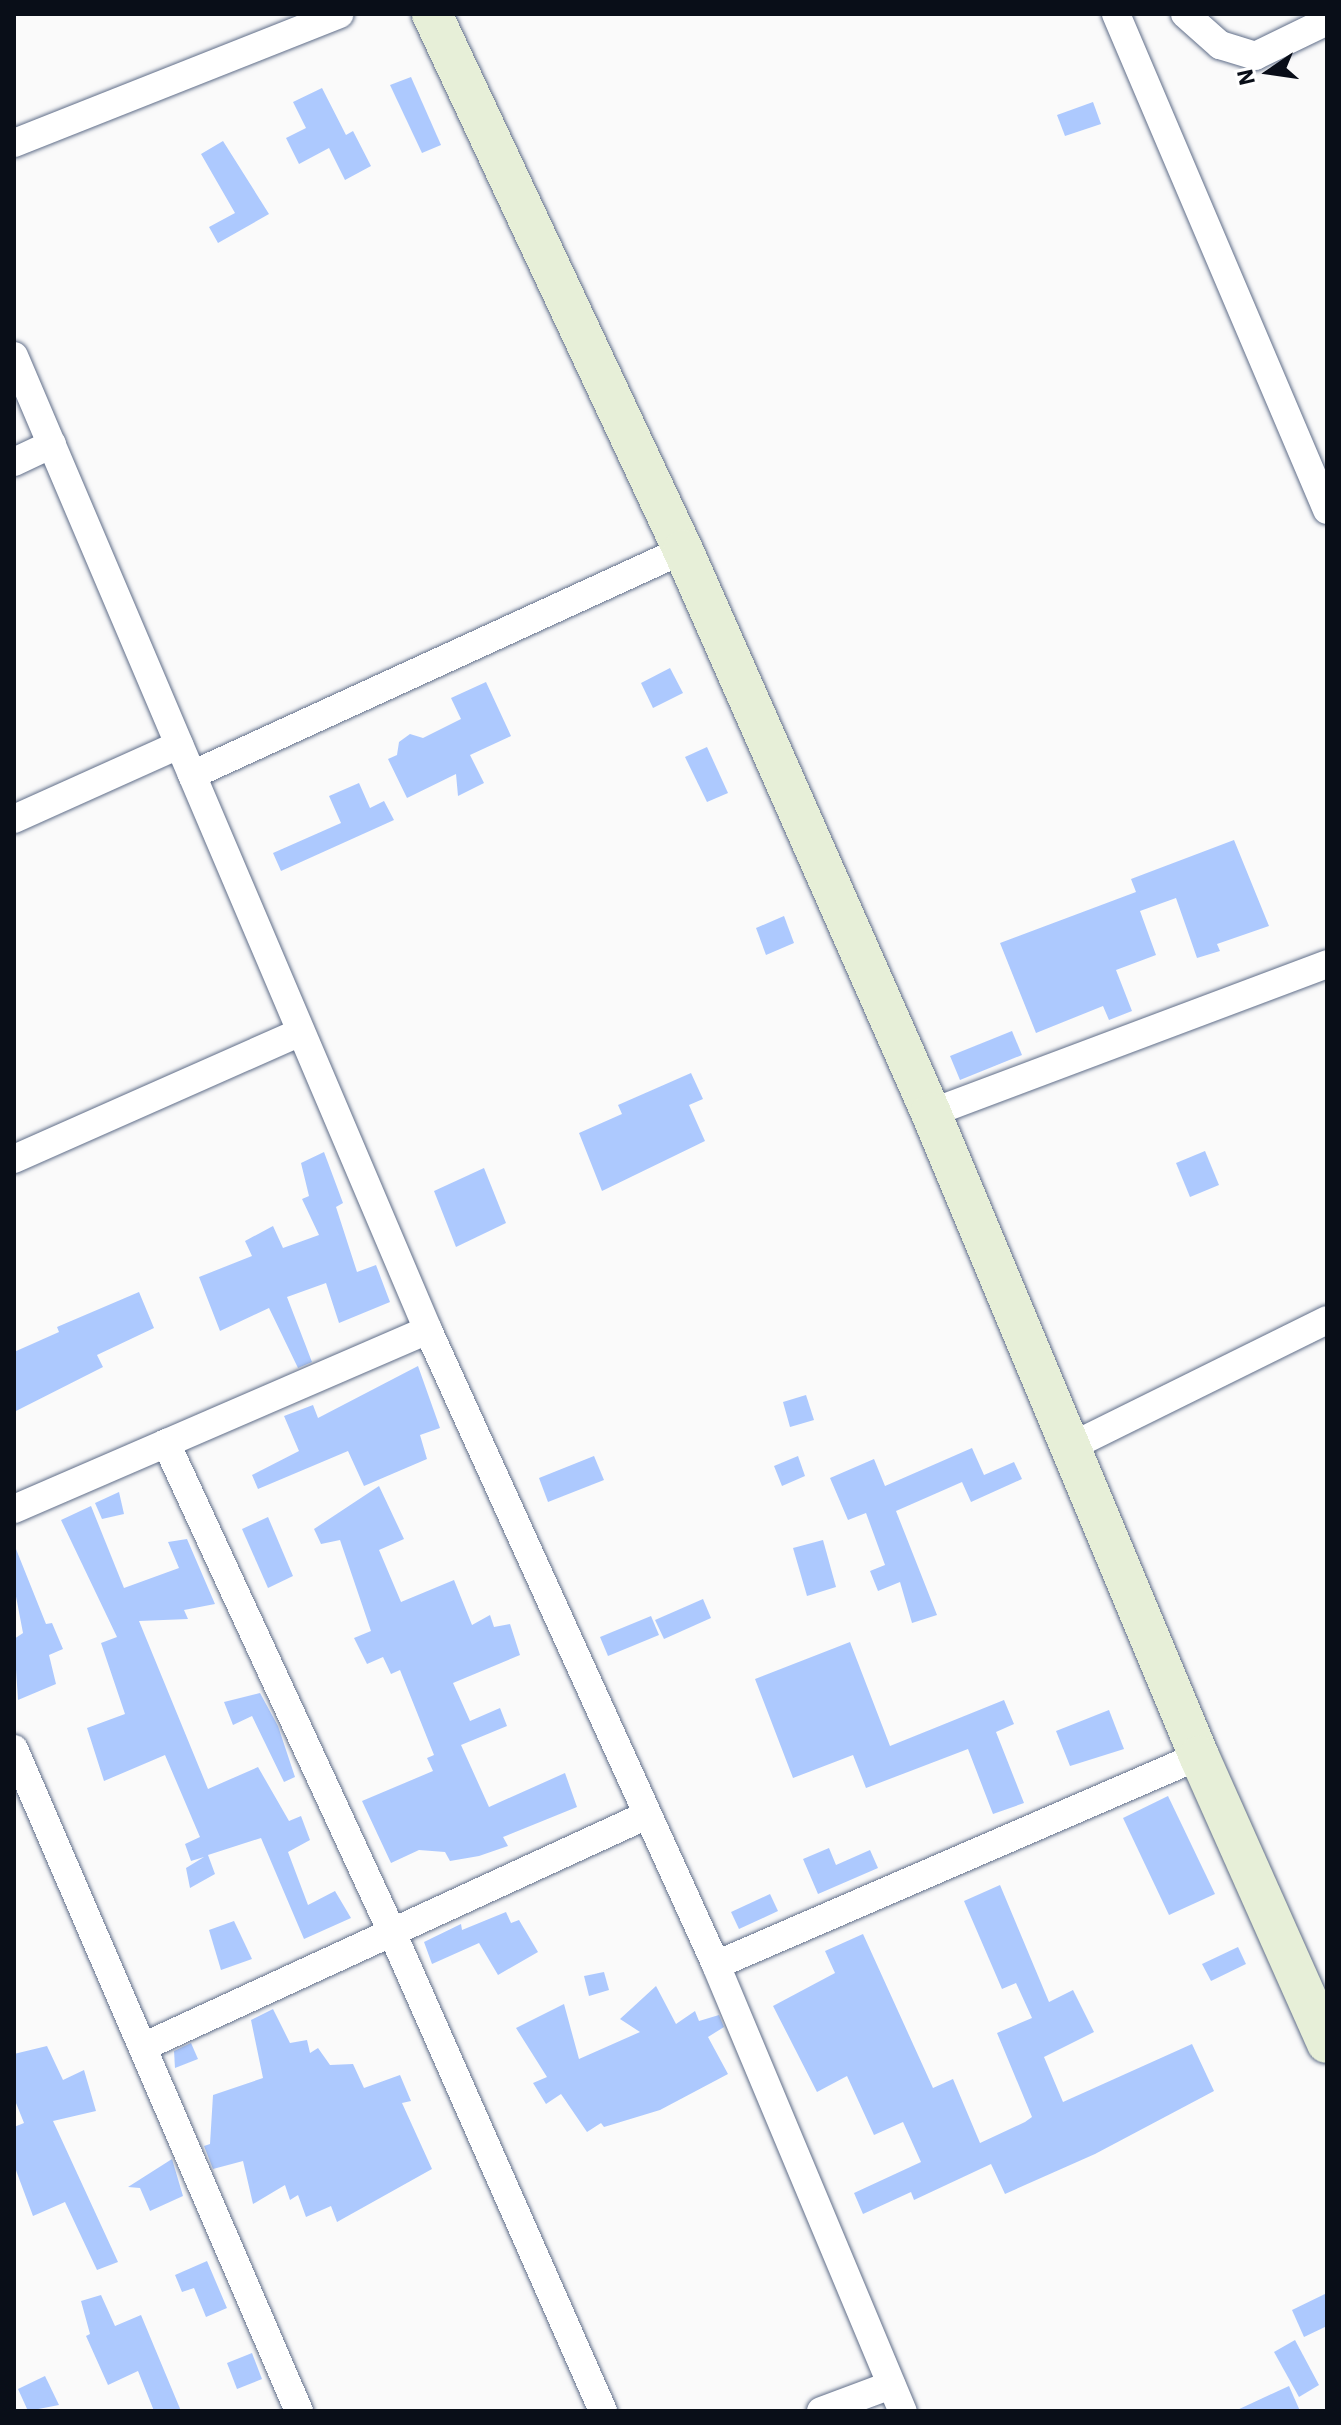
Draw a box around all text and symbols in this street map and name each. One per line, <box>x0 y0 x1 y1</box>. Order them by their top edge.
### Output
north arrow <box>1229 32 1309 112</box>
text: N <box>1229 66 1261 89</box>

